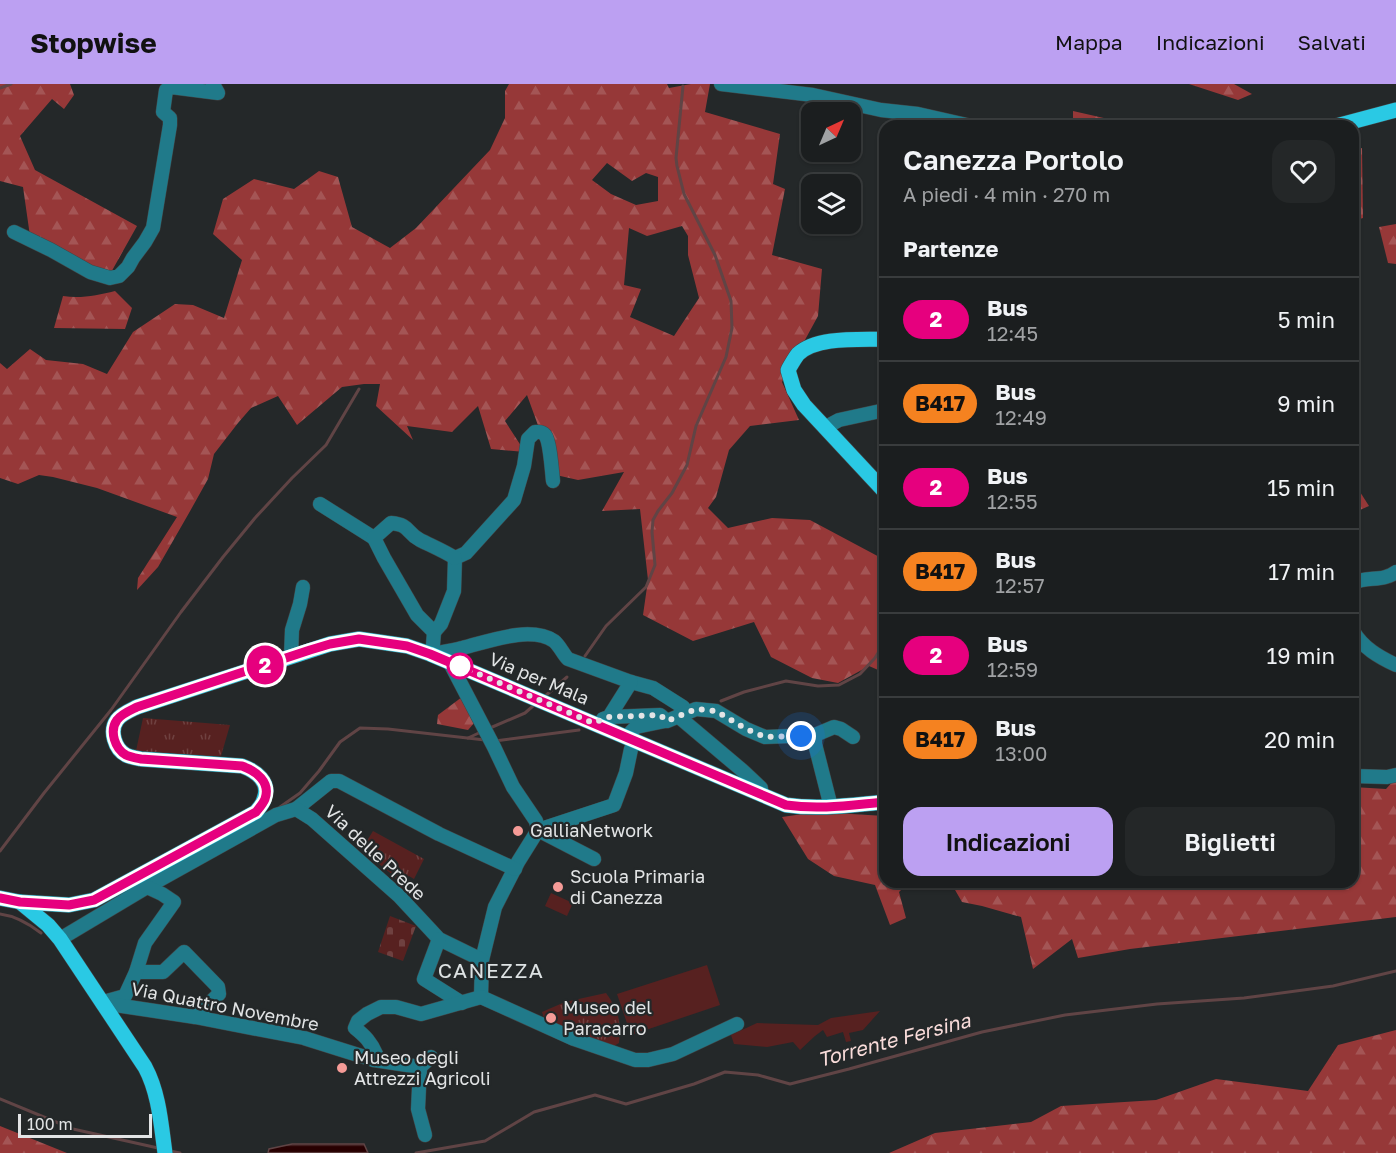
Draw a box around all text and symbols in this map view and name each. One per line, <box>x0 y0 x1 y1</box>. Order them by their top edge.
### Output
text: Stopwise <box>30 26 157 59</box>
text: Mappa <box>1055 29 1123 55</box>
text: Indicazioni <box>1156 29 1265 55</box>
text: Salvati <box>1298 29 1366 55</box>
north arrow <box>801 102 861 162</box>
map controls <box>801 102 861 234</box>
button: heart <box>1272 140 1335 203</box>
text: Canezza Portolo <box>903 143 1124 176</box>
button: layers <box>801 174 861 234</box>
text: A piedi · 4 min · 270 m <box>903 182 1110 206</box>
text: Partenze <box>903 235 998 262</box>
text: Bus <box>987 294 1028 321</box>
text: 2 <box>930 306 942 332</box>
text: 5 min <box>1278 306 1335 333</box>
text: 12:45 <box>987 321 1038 345</box>
text: Bus <box>995 378 1036 405</box>
text: B417 <box>915 390 965 416</box>
text: 9 min <box>1277 390 1335 417</box>
text: 12:49 <box>995 405 1047 429</box>
text: Bus <box>987 462 1028 489</box>
text: 2 <box>930 474 942 500</box>
text: 15 min <box>1267 474 1335 501</box>
text: 12:55 <box>987 489 1038 513</box>
text: Bus <box>995 546 1036 573</box>
text: B417 <box>915 558 965 584</box>
text: 17 min <box>1268 558 1335 585</box>
text: 12:57 <box>995 573 1045 597</box>
text: Bus <box>987 630 1028 657</box>
text: 2 <box>930 642 942 668</box>
text: 19 min <box>1267 642 1335 669</box>
line badge: 2 <box>246 646 284 684</box>
street label: Via per Mala <box>486 647 593 709</box>
text: 2 <box>259 652 271 678</box>
unlabelled marker <box>447 653 473 679</box>
text: 12:59 <box>987 657 1038 681</box>
text: Bus <box>995 714 1036 741</box>
your location <box>786 721 816 751</box>
text: B417 <box>915 726 965 752</box>
text: 20 min <box>1264 726 1335 753</box>
text: 13:00 <box>995 741 1047 765</box>
street label: Via delle Prede <box>321 800 431 905</box>
button: Indicazioni <box>903 807 1113 876</box>
button: Biglietti <box>1125 807 1335 876</box>
place label: GalliaNetwork <box>530 819 653 841</box>
marker: GalliaNetwork <box>511 824 525 838</box>
place label: Scuola Primaria di Canezza <box>570 865 705 908</box>
marker: Scuola Primaria di Canezza <box>551 880 565 894</box>
district label: CANEZZA <box>438 957 544 983</box>
street label: Via Quattro Novembre <box>129 977 321 1035</box>
place label: Museo del Paracarro <box>563 996 652 1039</box>
water label: Torrente Fersina <box>815 1007 973 1071</box>
marker: Museo del Paracarro <box>544 1011 558 1025</box>
place label: Museo degli Attrezzi Agricoli <box>354 1046 491 1089</box>
marker: Museo degli Attrezzi Agricoli <box>335 1061 349 1075</box>
scale bar <box>18 1111 152 1138</box>
text: 100 m <box>27 1114 73 1134</box>

